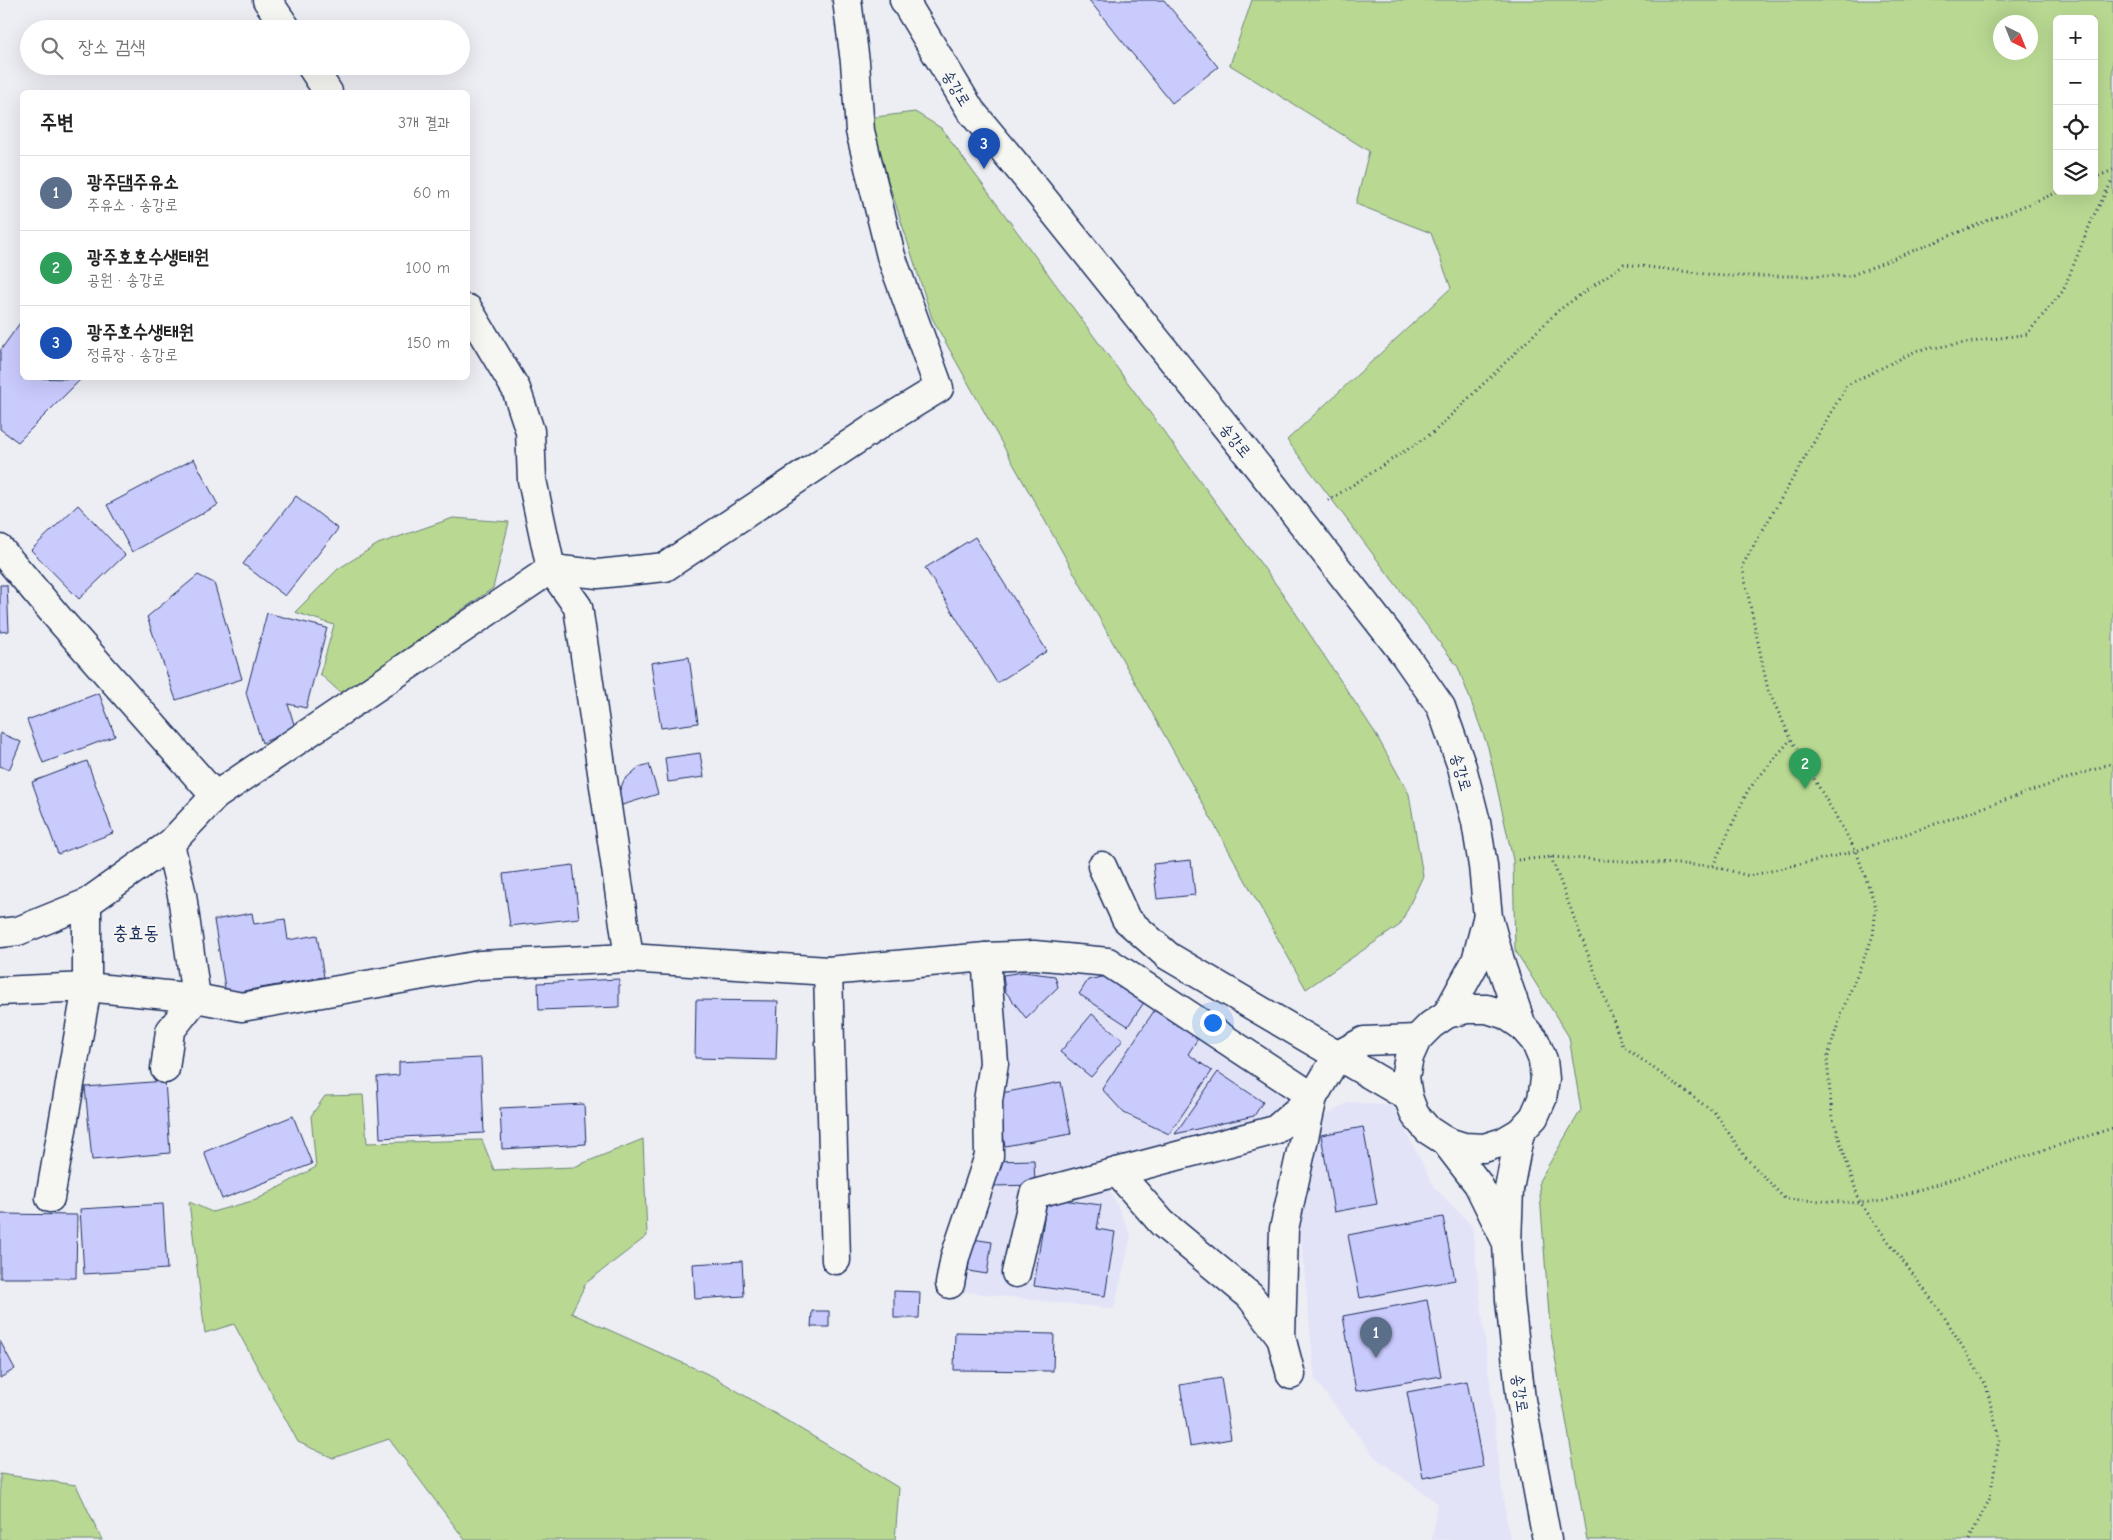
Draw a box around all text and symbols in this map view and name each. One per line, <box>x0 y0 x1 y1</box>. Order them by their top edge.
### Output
north arrow <box>1993 15 2038 60</box>
map controls <box>2053 15 2098 195</box>
button: + <box>2053 15 2098 60</box>
search box <box>20 20 470 75</box>
icon: search <box>38 34 66 62</box>
text: 장소 검색 <box>78 36 146 58</box>
button: − <box>2053 60 2098 105</box>
street label: 송강로 <box>938 67 974 110</box>
button: locate <box>2053 105 2098 150</box>
text: 주변 <box>40 110 74 134</box>
text: 3개 결과 <box>398 114 450 132</box>
pin: 3 <box>968 128 1000 169</box>
button: layers <box>2053 150 2098 195</box>
text: 광주댐주유소 <box>87 171 179 193</box>
text: 1 <box>53 184 59 202</box>
text: 60 m <box>413 184 450 202</box>
text: 주유소 · 송강로 <box>87 196 178 214</box>
text: 광주호호수생태원 <box>87 246 209 268</box>
text: 2 <box>52 259 60 277</box>
text: 100 m <box>406 259 450 277</box>
text: 공원 · 송강로 <box>87 271 165 289</box>
text: 광주호수생태원 <box>87 321 194 343</box>
text: 3 <box>52 334 60 352</box>
text: 150 m <box>407 334 450 352</box>
text: 정류장 · 송강로 <box>87 346 178 364</box>
street label: 송강로 <box>1216 420 1254 461</box>
pin: 2 <box>1789 748 1821 789</box>
street label: 송강로 <box>1447 751 1475 793</box>
district label: 충효동 <box>113 922 159 944</box>
your location <box>1200 1010 1226 1036</box>
pin: 1 <box>1360 1317 1392 1358</box>
street label: 송강로 <box>1508 1373 1532 1414</box>

